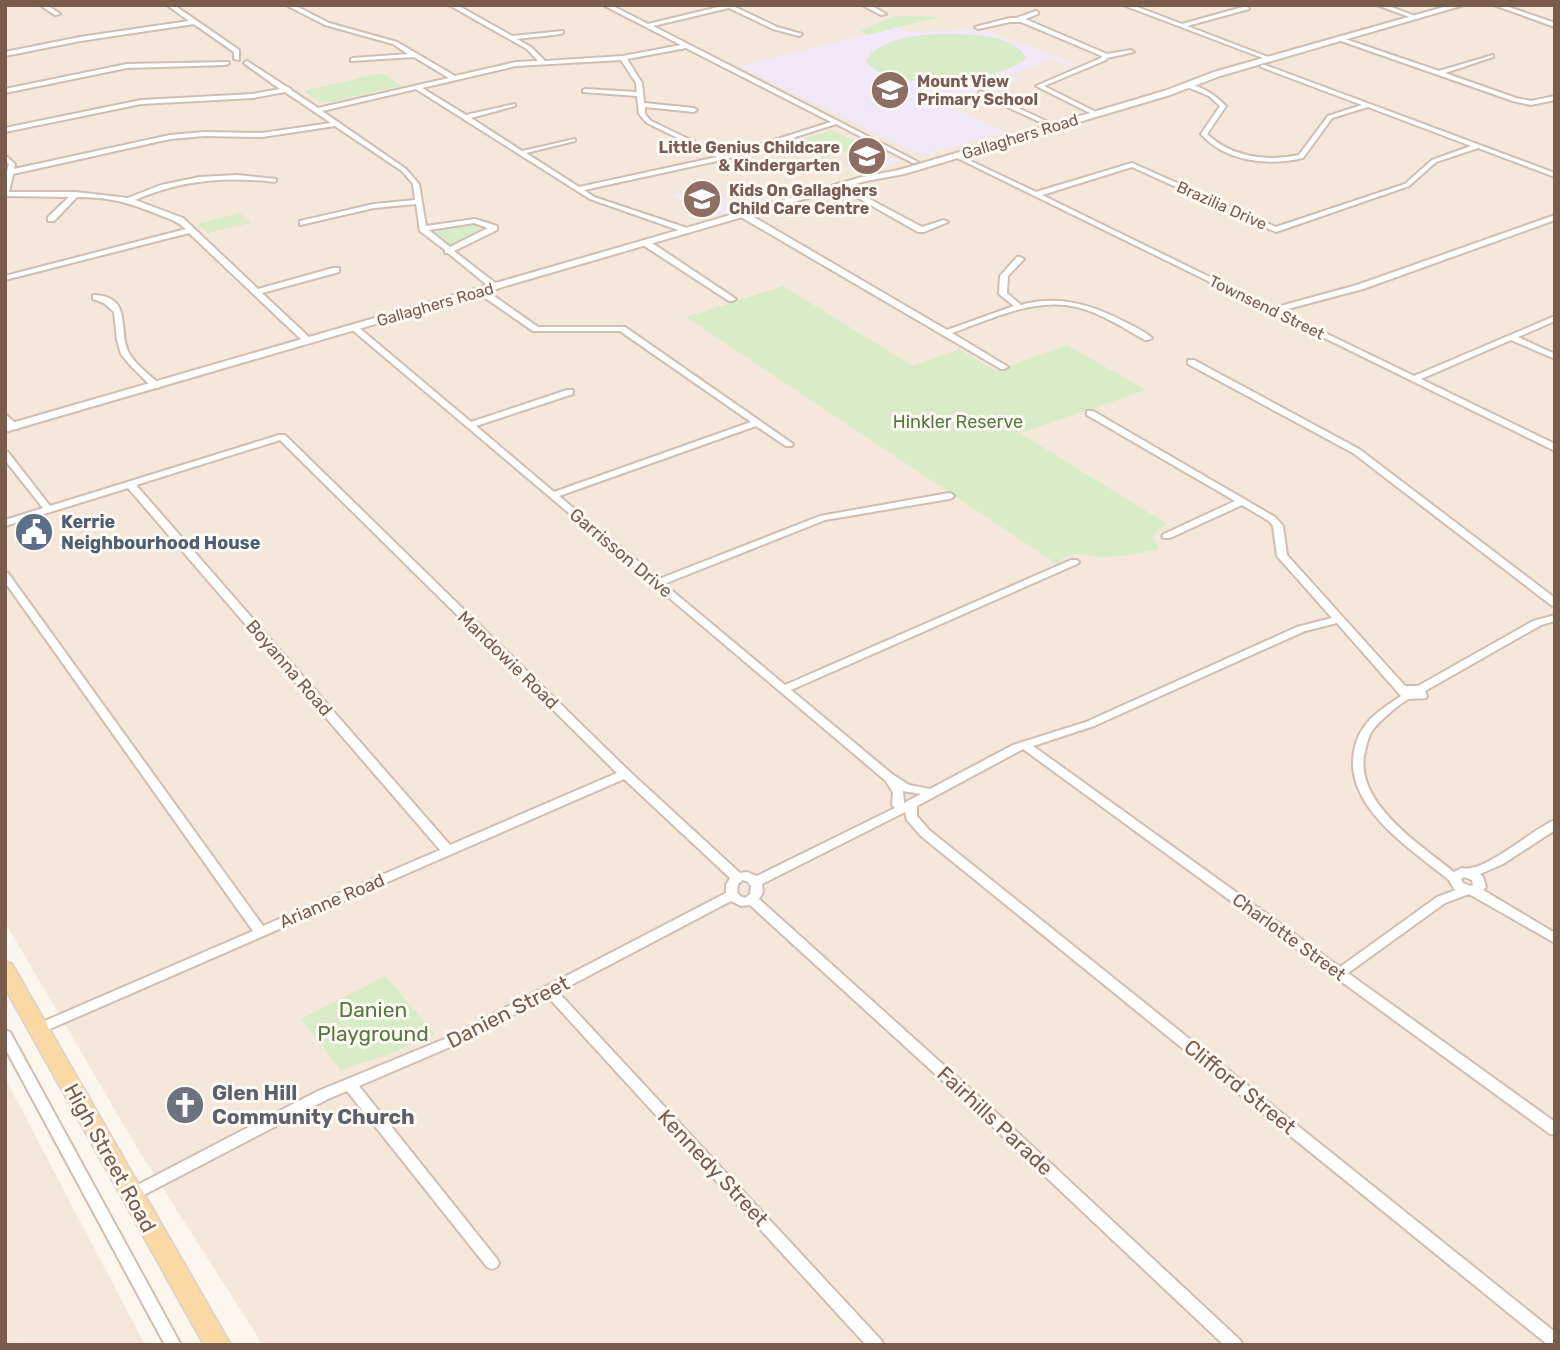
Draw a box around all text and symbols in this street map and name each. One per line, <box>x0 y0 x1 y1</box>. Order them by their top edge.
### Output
school or university icon: Mount View Primary School <box>869 69 911 111</box>
place label: Mount View Primary School <box>917 72 1038 109</box>
street label: Gallaghers Road <box>960 110 1081 163</box>
school or university icon: Little Genius Childcare & Kindergarten <box>846 135 888 177</box>
place label: Little Genius Childcare & Kindergarten <box>659 138 840 175</box>
street label: Brazilia Drive <box>1174 177 1270 234</box>
school or university icon: Kids On Gallaghers Child Care Centre <box>681 178 723 220</box>
place label: Kids On Gallaghers Child Care Centre <box>729 181 877 218</box>
street label: Townsend Street <box>1206 271 1327 344</box>
street label: Gallaghers Road <box>375 279 496 330</box>
park label: Hinkler Reserve <box>893 411 1023 433</box>
street label: Garrisson Drive <box>565 504 677 602</box>
public building icon: Kerrie Neighbourhood House <box>13 511 55 553</box>
place label: Kerrie Neighbourhood House <box>61 511 261 554</box>
street label: Mandowie Road <box>453 606 563 714</box>
street label: Boyanna Road <box>241 615 337 721</box>
street label: Arianne Road <box>276 869 388 933</box>
street label: Charlotte Street <box>1228 888 1350 986</box>
street label: Danien Street <box>442 970 573 1053</box>
park label: Danien Playground <box>317 997 429 1046</box>
street label: Clifford Street <box>1179 1034 1301 1139</box>
street label: Fairhills Parade <box>932 1061 1058 1181</box>
street label: High Street Road <box>59 1079 162 1236</box>
place label: Glen Hill Community Church <box>212 1080 415 1129</box>
church icon: Glen Hill Community Church <box>164 1084 206 1126</box>
street label: Kennedy Street <box>653 1104 774 1231</box>

